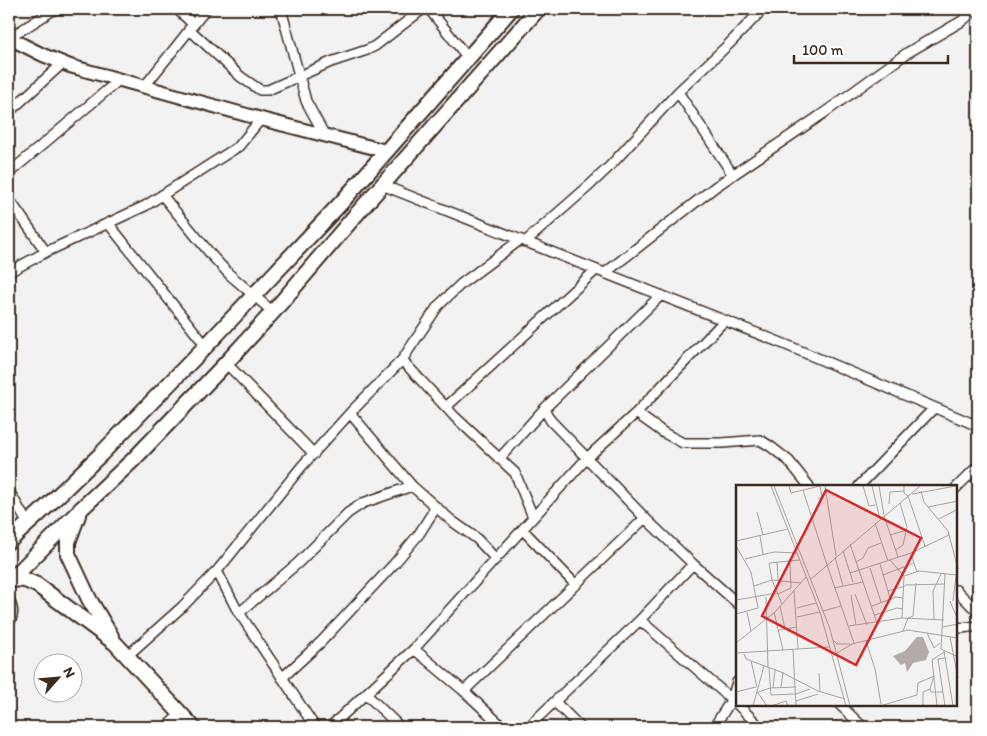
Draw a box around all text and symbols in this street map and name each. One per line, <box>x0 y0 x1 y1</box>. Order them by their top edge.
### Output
scale bar <box>794 32 948 64</box>
text: 100 m <box>802 41 844 59</box>
inset map <box>736 485 957 706</box>
north arrow <box>32 654 82 704</box>
text: N <box>59 664 79 680</box>

